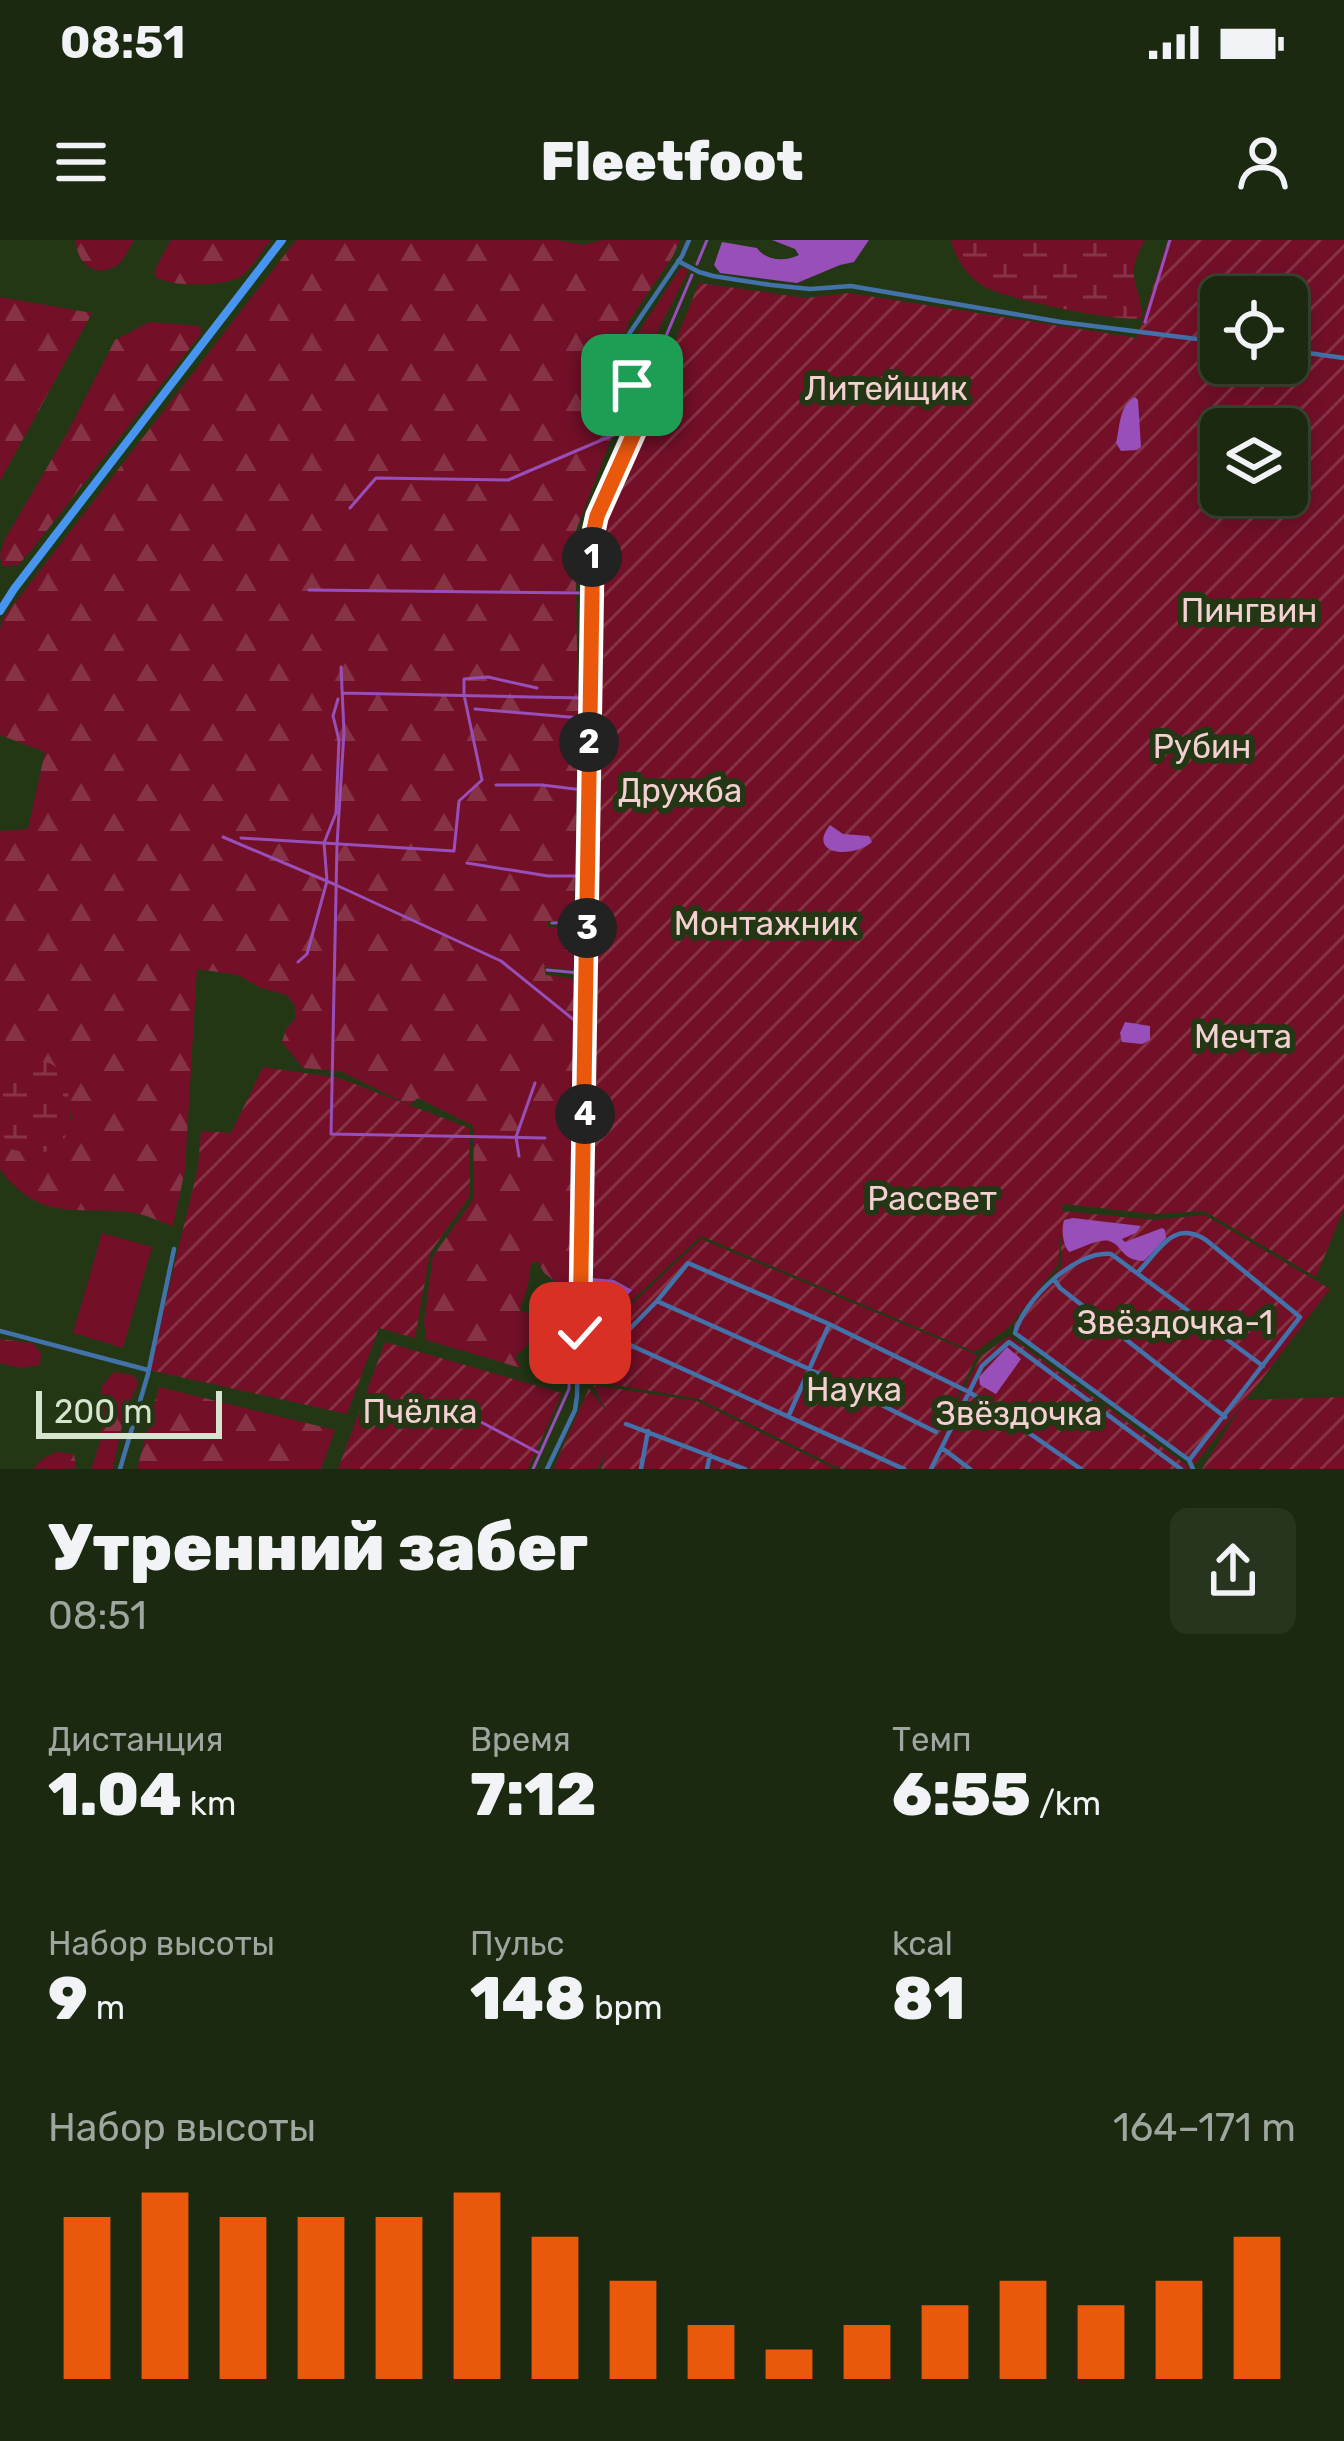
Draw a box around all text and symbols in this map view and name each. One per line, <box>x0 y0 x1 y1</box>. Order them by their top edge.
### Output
text: 08:51 <box>60 16 185 69</box>
icon: menu <box>48 129 114 195</box>
icon: person <box>1230 129 1296 195</box>
text: Fleetfoot <box>541 130 803 194</box>
map controls <box>1200 276 1308 516</box>
button: locate <box>1200 276 1308 384</box>
pin <box>581 334 683 436</box>
icon: arrive <box>599 352 665 418</box>
park label: Литейщик <box>804 369 968 408</box>
button: layers <box>1200 408 1308 516</box>
pin: 1 <box>562 527 622 587</box>
text: 1 <box>584 537 600 576</box>
park label: Пингвин <box>1181 591 1317 630</box>
pin: 2 <box>559 712 619 772</box>
text: 2 <box>578 722 600 761</box>
park label: Рубин <box>1153 727 1251 766</box>
park label: Дружба <box>618 771 742 810</box>
pin: 3 <box>557 898 617 958</box>
park label: Монтажник <box>674 904 858 943</box>
text: 3 <box>576 908 598 947</box>
park label: Мечта <box>1194 1017 1292 1056</box>
pin: 4 <box>555 1084 615 1144</box>
text: 4 <box>574 1094 596 1133</box>
park label: Рассвет <box>867 1179 997 1218</box>
pin <box>529 1282 631 1384</box>
icon: check <box>547 1300 613 1366</box>
park label: Звёздочка-1 <box>1077 1303 1273 1342</box>
park label: Наука <box>806 1370 902 1409</box>
scale bar <box>36 1385 222 1438</box>
text: 200 m <box>54 1392 153 1431</box>
park label: Пчёлка <box>362 1392 478 1431</box>
park label: Звёздочка <box>935 1394 1103 1433</box>
text: Утренний забег <box>48 1508 588 1587</box>
button: share <box>1170 1508 1296 1634</box>
text: 08:51 <box>48 1593 147 1639</box>
text: Дистанция <box>48 1720 223 1759</box>
text: Время <box>470 1720 571 1759</box>
text: Темп <box>892 1720 972 1759</box>
text: 1.04 <box>48 1759 182 1830</box>
text: 7:12 <box>470 1759 597 1830</box>
text: 6:55 <box>892 1759 1031 1830</box>
text: km <box>182 1784 236 1823</box>
text: /km <box>1031 1784 1101 1823</box>
text: Набор высоты <box>48 1924 275 1963</box>
text: Пульс <box>470 1924 565 1963</box>
text: kcal <box>892 1924 953 1963</box>
text: 9 <box>48 1963 88 2034</box>
text: 148 <box>470 1963 586 2034</box>
text: 81 <box>892 1963 965 2034</box>
text: m <box>88 1988 125 2027</box>
text: bpm <box>586 1988 663 2027</box>
text: Набор высоты <box>48 2105 316 2151</box>
text: 164–171 m <box>1113 2105 1296 2151</box>

